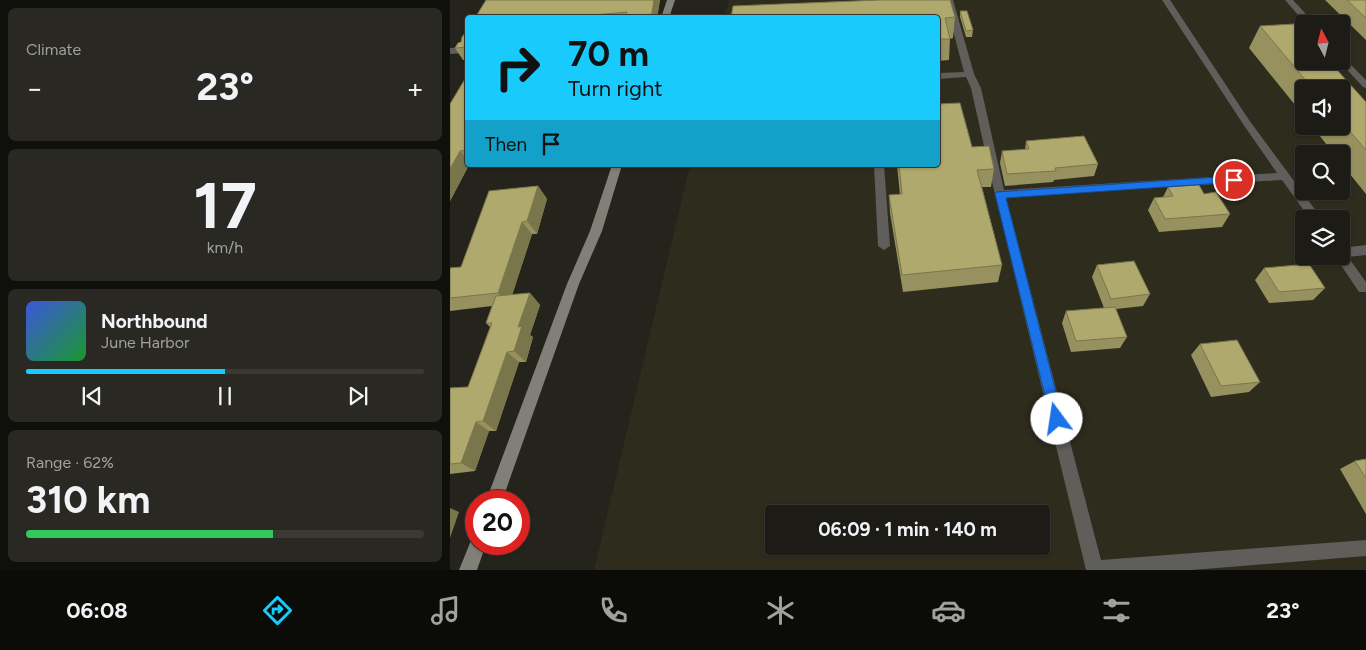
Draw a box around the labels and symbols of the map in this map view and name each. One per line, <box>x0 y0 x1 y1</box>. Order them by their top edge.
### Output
north arrow <box>1295 15 1350 70</box>
pin <box>1213 159 1255 201</box>
position arrow <box>1030 392 1082 444</box>
speed limit sign: 20 <box>465 490 530 555</box>

